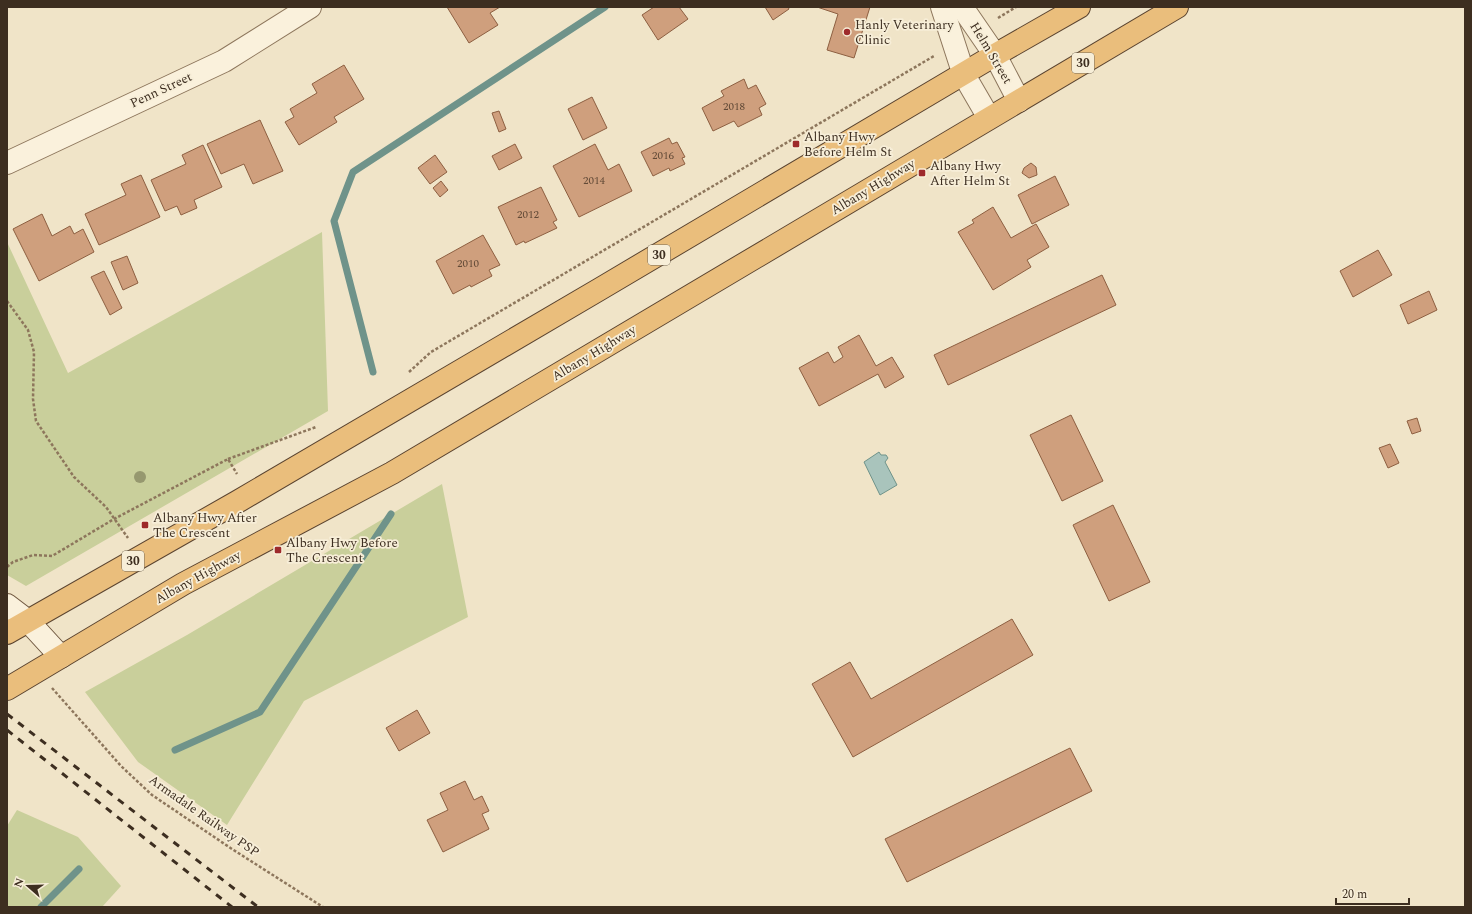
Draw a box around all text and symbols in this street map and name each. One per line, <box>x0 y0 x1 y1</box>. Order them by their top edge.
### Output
place label: Hanly Veterinary Clinic <box>855 15 954 50</box>
street label: Helm Street <box>965 18 1018 88</box>
marker: Hanly Veterinary Clinic <box>842 27 852 37</box>
road number: 30 <box>1072 53 1094 73</box>
street label: Penn Street <box>126 67 196 113</box>
house number: 2018 <box>723 98 745 115</box>
place label: Albany Hwy Before Helm St <box>804 127 892 162</box>
marker: Albany Hwy Before Helm St <box>791 139 801 149</box>
house number: 2016 <box>652 147 674 164</box>
street label: Albany Highway <box>827 153 920 220</box>
place label: Albany Hwy After Helm St <box>930 156 1010 191</box>
marker: Albany Hwy After Helm St <box>917 168 927 178</box>
house number: 2014 <box>583 172 605 189</box>
house number: 2012 <box>517 206 539 223</box>
road number: 30 <box>648 245 670 265</box>
house number: 2010 <box>457 255 479 272</box>
street label: Albany Highway <box>548 319 641 386</box>
place label: Albany Hwy After The Crescent <box>153 508 257 543</box>
marker: Albany Hwy After The Crescent <box>140 520 150 530</box>
place label: Albany Hwy Before The Crescent <box>286 533 398 568</box>
street label: Albany Highway <box>151 545 245 609</box>
marker: Albany Hwy Before The Crescent <box>273 545 283 555</box>
road number: 30 <box>122 551 144 571</box>
street label: Armadale Railway PSP <box>144 770 264 862</box>
north arrow <box>8 866 48 906</box>
text: N <box>10 876 29 890</box>
scale bar <box>1336 880 1409 906</box>
text: 20 m <box>1342 885 1367 904</box>

